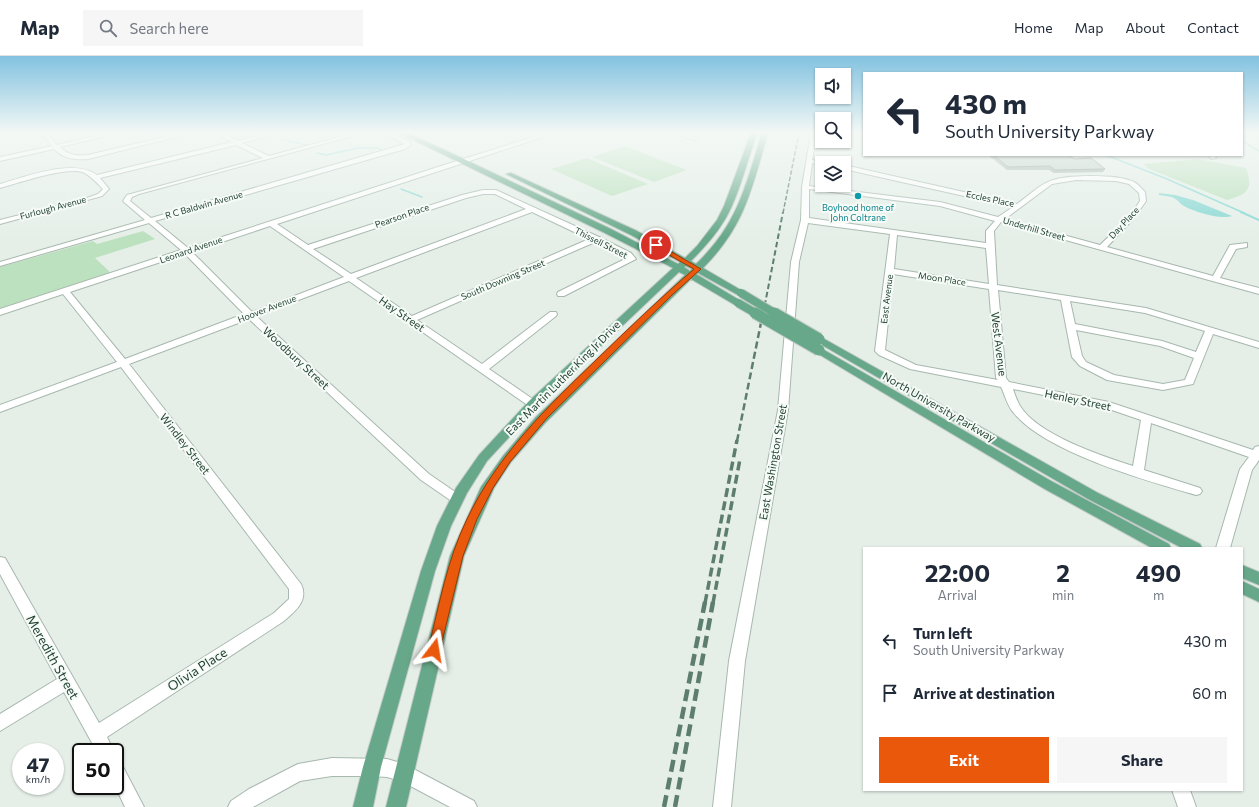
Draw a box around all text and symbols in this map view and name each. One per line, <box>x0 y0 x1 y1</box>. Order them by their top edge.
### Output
search box <box>83 10 363 46</box>
text: Map <box>20 16 59 39</box>
icon: search <box>97 17 119 39</box>
text: Search here <box>129 19 209 37</box>
text: Home <box>1014 19 1053 36</box>
text: Map <box>1075 19 1103 36</box>
text: About <box>1125 19 1165 36</box>
text: Contact <box>1187 19 1239 36</box>
map controls <box>815 68 851 192</box>
button: sound <box>815 68 851 104</box>
text: 430 m <box>945 86 1027 120</box>
icon: left <box>879 88 931 140</box>
button: search <box>815 112 851 148</box>
text: South University Parkway <box>945 120 1154 142</box>
button: layers <box>815 156 851 192</box>
street label: R C Baldwin Avenue <box>164 188 244 221</box>
street label: Eccles Place <box>965 188 1015 209</box>
marker: Boyhood home of John Coltrane <box>853 191 863 201</box>
street label: Furlough Avenue <box>19 193 87 222</box>
street label: Pearson Place <box>373 201 431 230</box>
place label: Boyhood home of John Coltrane <box>822 202 895 223</box>
street label: Day Place <box>1106 204 1141 241</box>
street label: Underhill Street <box>1002 214 1067 243</box>
street label: Thissell Street <box>573 225 630 261</box>
pin <box>639 228 673 262</box>
street label: Leonard Avenue <box>158 234 224 265</box>
icon: arrive <box>645 234 667 256</box>
street label: South Downing Street <box>459 257 547 302</box>
street label: Moon Place <box>917 269 967 288</box>
street label: East Avenue <box>878 273 895 324</box>
street label: Hoover Avenue <box>236 292 298 325</box>
street label: Hay Street <box>377 293 428 334</box>
street label: West Avenue <box>989 311 1010 377</box>
street label: East Martin Luther King Jr Drive <box>503 318 623 438</box>
street label: Woodbury Street <box>260 324 333 392</box>
street label: North University Parkway <box>881 369 998 444</box>
street label: Henley Street <box>1044 386 1113 413</box>
street label: East Washington Street <box>756 403 789 521</box>
street label: Windley Street <box>157 411 214 477</box>
text: 22:00 <box>925 558 990 587</box>
text: 2 <box>1056 558 1070 587</box>
text: 490 <box>1136 558 1181 587</box>
text: Arrival <box>938 587 977 603</box>
text: min <box>1052 587 1074 603</box>
text: m <box>1153 587 1164 603</box>
street label: Meredith Street <box>23 612 83 702</box>
text: Turn left <box>913 624 972 642</box>
position arrow <box>413 629 455 671</box>
icon: left <box>879 630 901 652</box>
text: 430 m <box>1184 632 1227 650</box>
text: South University Parkway <box>913 642 1064 658</box>
street label: Olivia Place <box>164 644 230 694</box>
icon: arrive <box>879 682 901 704</box>
text: Arrive at destination <box>913 684 1055 702</box>
text: 60 m <box>1192 684 1227 702</box>
button: Exit <box>879 737 1049 783</box>
button: Share <box>1057 737 1227 783</box>
speed limit sign: 50 <box>72 743 124 795</box>
text: 47 <box>27 752 49 776</box>
text: km/h <box>26 773 50 785</box>

